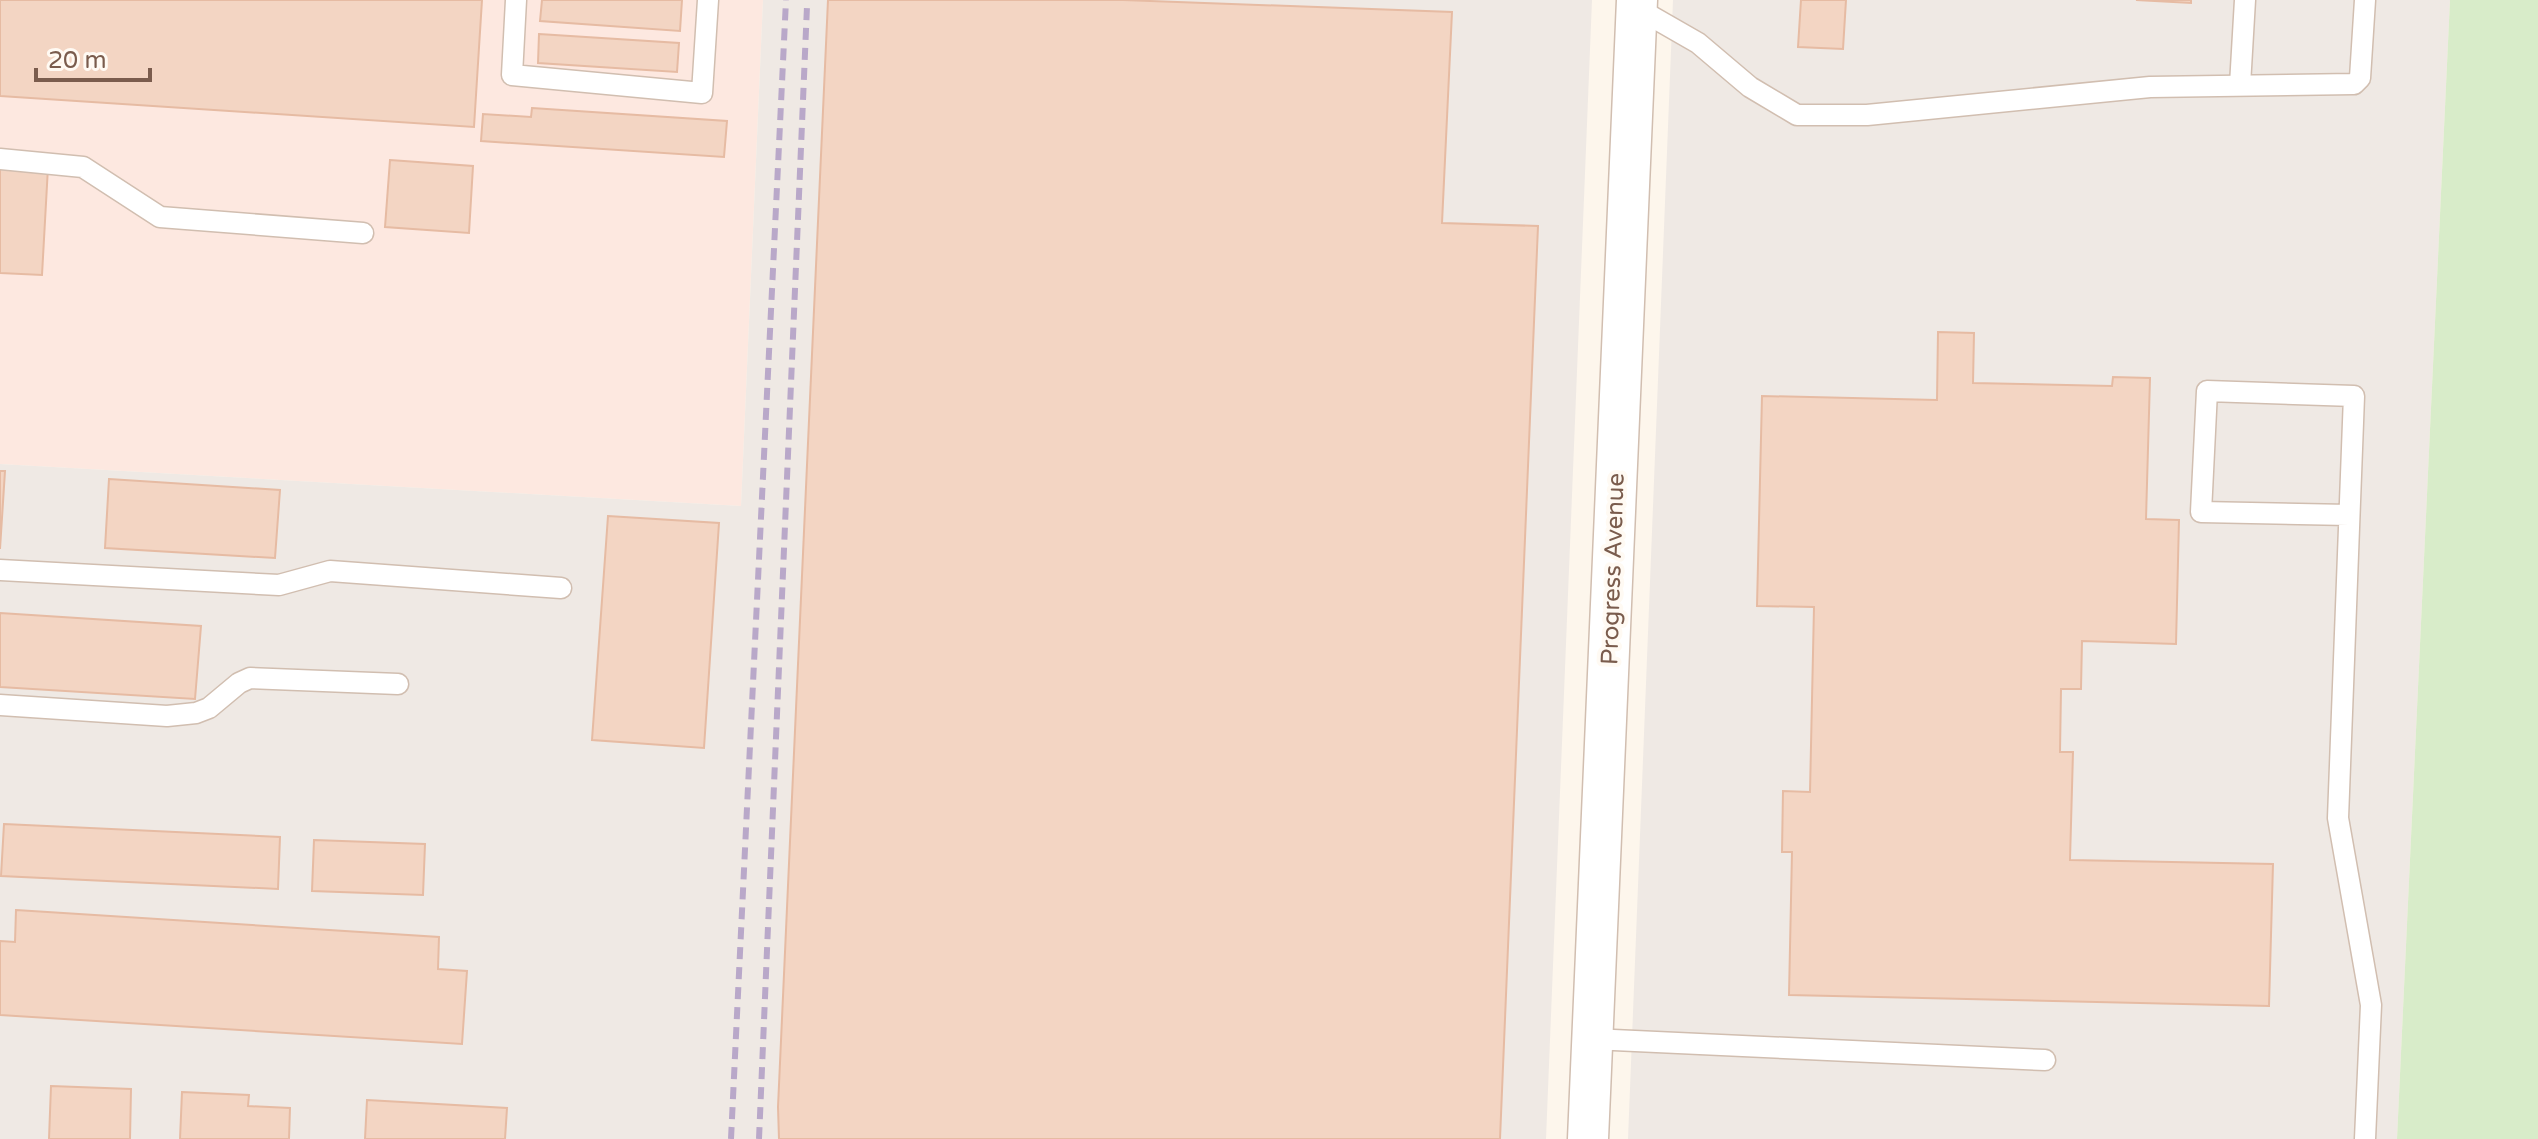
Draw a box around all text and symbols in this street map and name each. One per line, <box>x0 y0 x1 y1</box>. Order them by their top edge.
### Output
scale bar <box>36 32 150 82</box>
text: 20 m <box>48 46 106 75</box>
street label: Progress Avenue <box>1595 472 1631 666</box>

